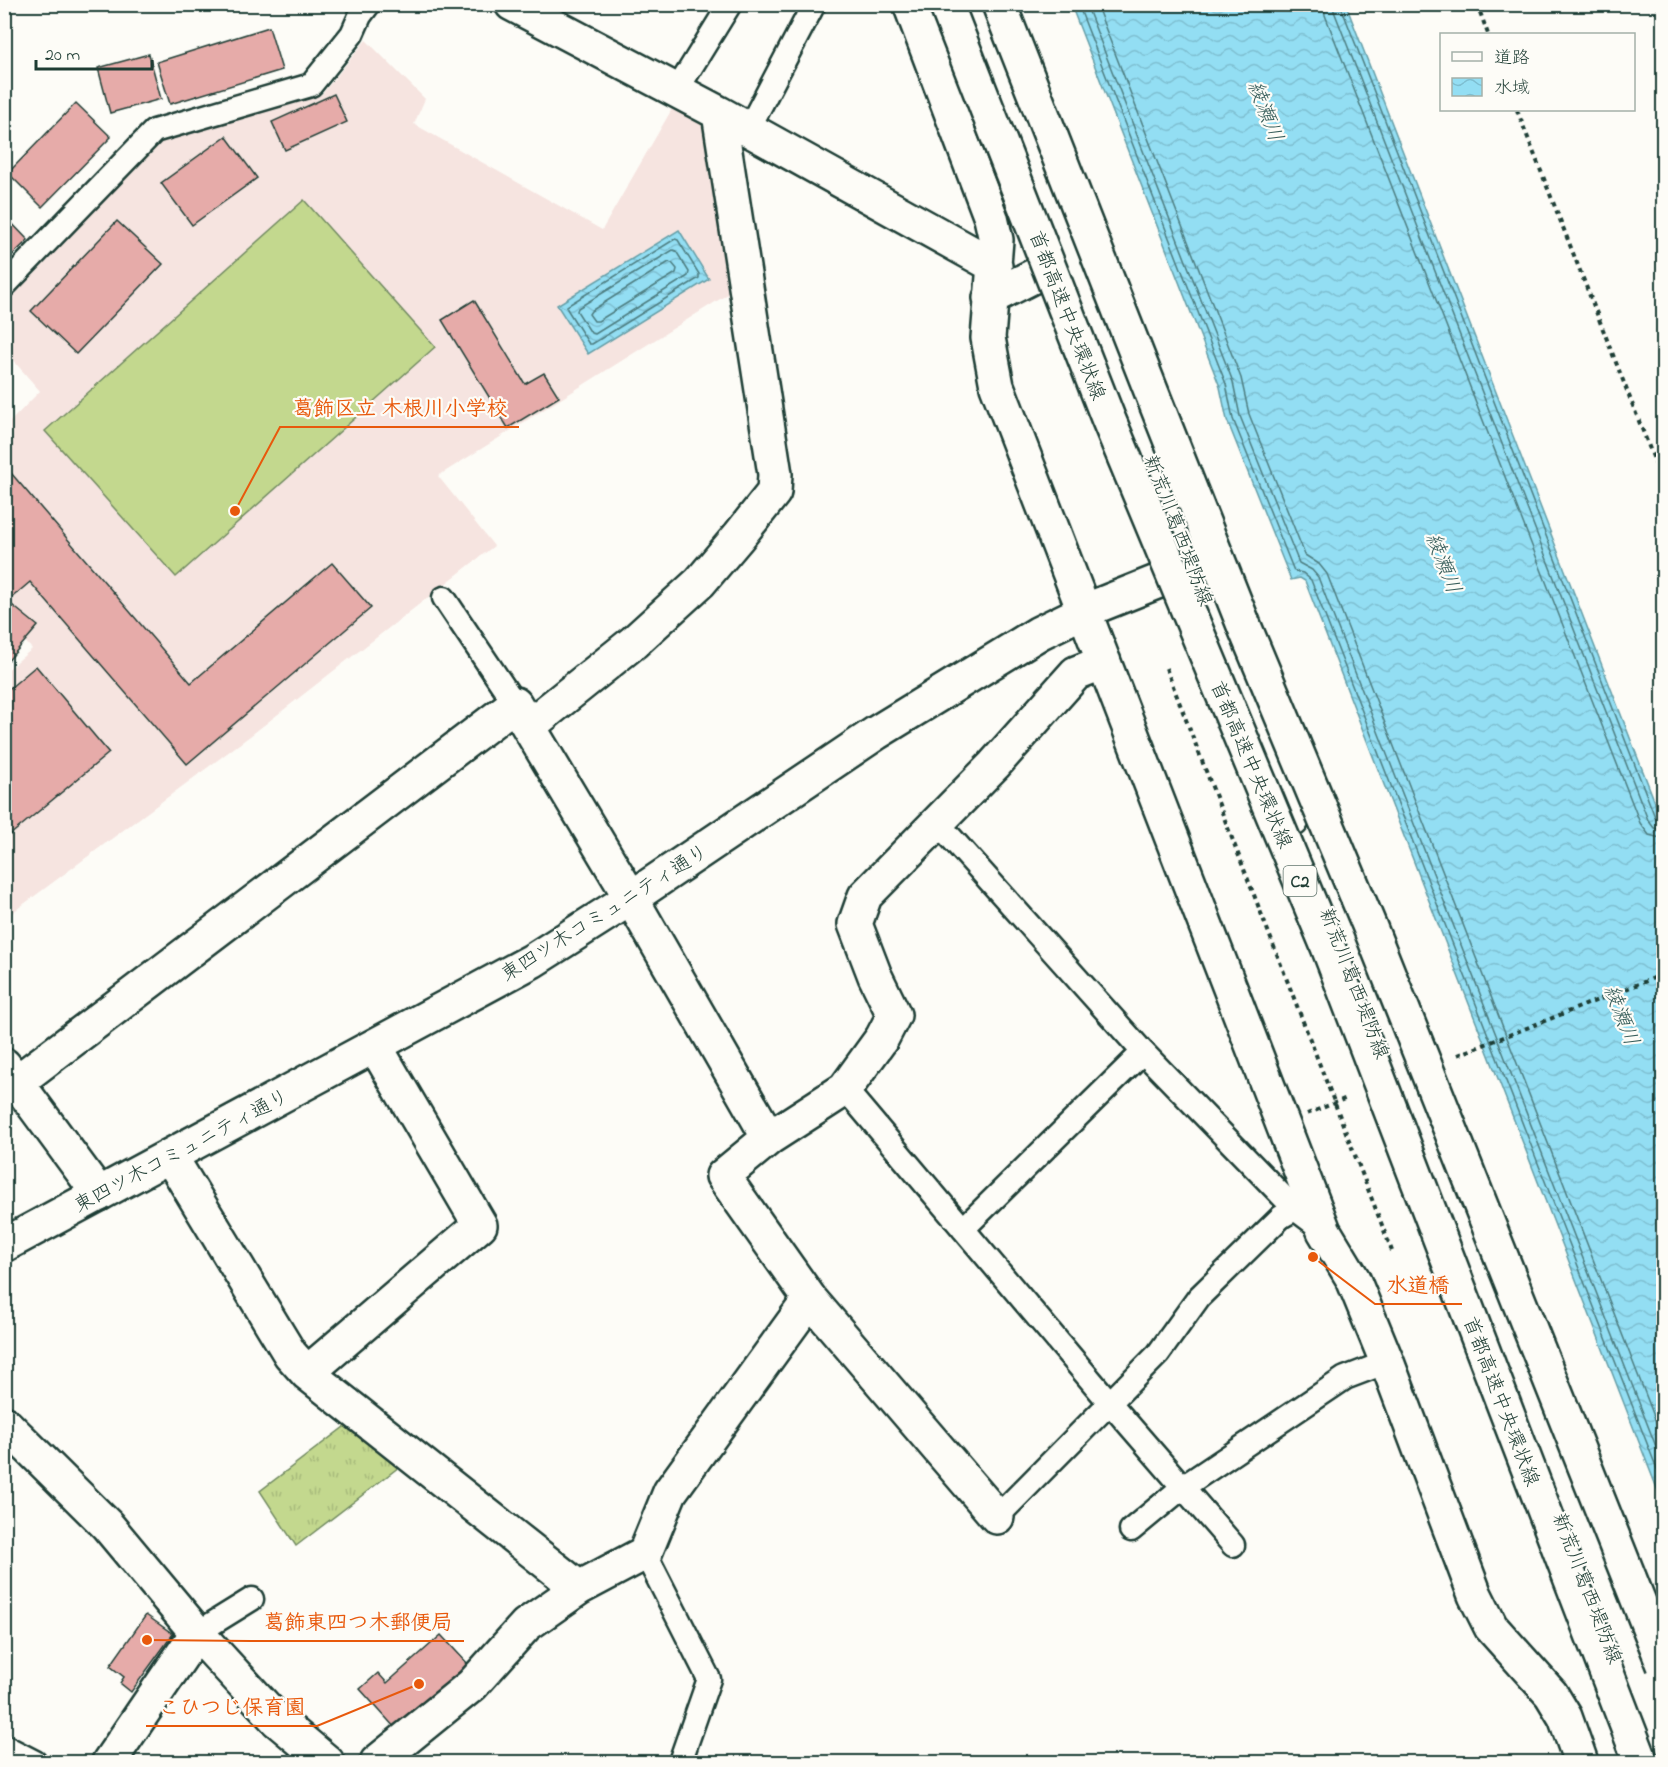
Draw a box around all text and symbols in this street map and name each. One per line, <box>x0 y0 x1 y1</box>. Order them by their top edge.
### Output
scale bar <box>36 33 152 71</box>
legend <box>1440 33 1635 111</box>
text: 20 m <box>45 43 80 69</box>
text: 道路 <box>1494 46 1530 72</box>
text: 水域 <box>1494 76 1530 102</box>
water label: 綾瀬川 <box>1239 77 1289 147</box>
street label: 首都高速中央環状線 <box>1020 227 1111 405</box>
callout: 葛飾区立 木根川小学校 <box>280 388 519 427</box>
text: 葛飾区立 木根川小学校 <box>292 395 508 425</box>
street label: 新荒川葛西堤防線 <box>1134 451 1219 611</box>
water label: 綾瀬川 <box>1417 529 1467 599</box>
street label: 首都高速中央環状線 <box>1201 676 1298 853</box>
street label: 東四ツ木コミュニティ通り <box>496 838 715 990</box>
road number: C2 <box>1284 866 1316 896</box>
street label: 新荒川葛西堤防線 <box>1310 904 1395 1064</box>
water label: 綾瀬川 <box>1595 981 1645 1051</box>
street label: 東四ツ木コミュニティ通り <box>69 1083 295 1221</box>
callout: 水道橋 <box>1375 1265 1462 1304</box>
text: 水道橋 <box>1387 1272 1450 1302</box>
street label: 首都高速中央環状線 <box>1454 1313 1545 1491</box>
street label: 新荒川葛西堤防線 <box>1543 1509 1628 1669</box>
callout: 葛飾東四つ木郵便局 <box>251 1602 464 1641</box>
text: 葛飾東四つ木郵便局 <box>264 1609 453 1639</box>
callout: こひつじ保育園 <box>146 1687 317 1726</box>
text: こひつじ保育園 <box>159 1694 306 1724</box>

